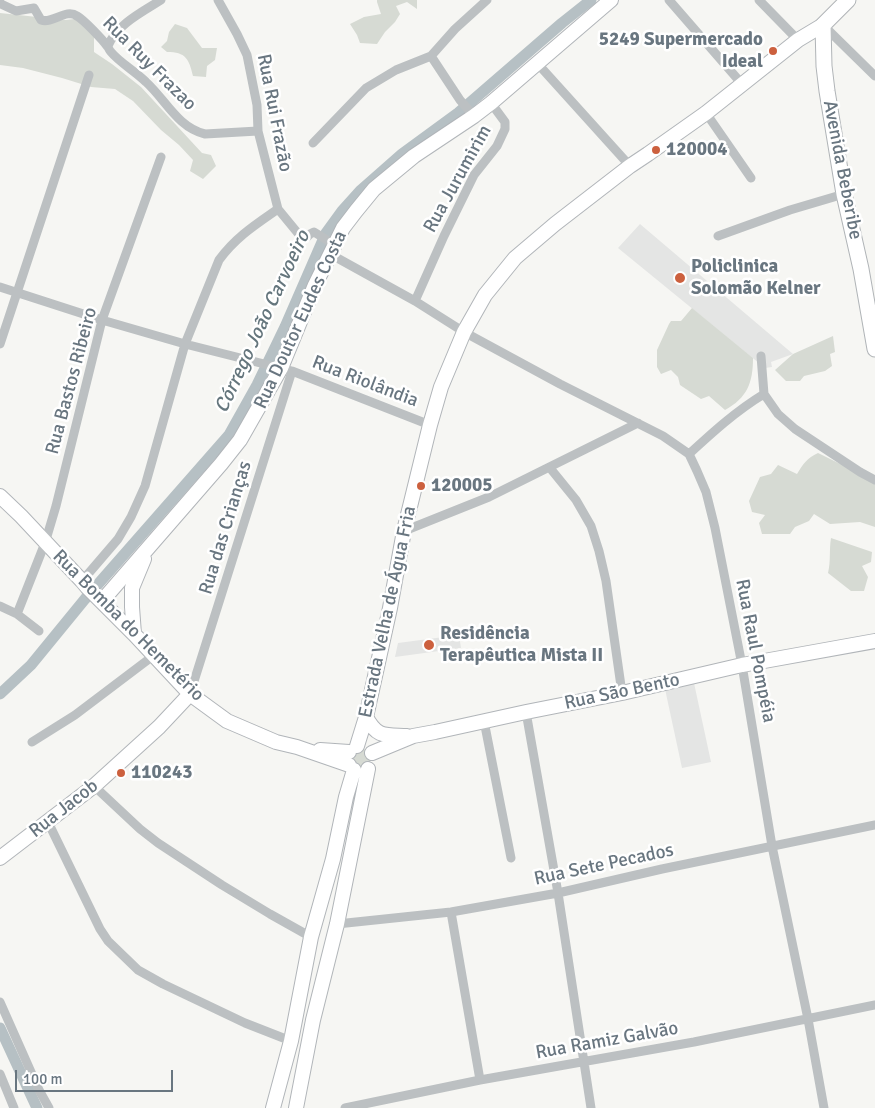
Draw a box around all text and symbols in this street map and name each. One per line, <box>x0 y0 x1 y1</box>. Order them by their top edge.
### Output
street label: Rua Ruy Frazao <box>97 12 201 116</box>
place label: 5249 Supermercado Ideal <box>599 29 763 73</box>
marker: 5249 Supermercado Ideal <box>767 45 779 57</box>
street label: Rua Rui Frazão <box>251 52 297 174</box>
street label: Avenida Beberibe <box>817 99 867 241</box>
street label: Rua Jurumirim <box>419 121 497 237</box>
place label: 120004 <box>666 139 728 161</box>
marker: 120004 <box>650 144 662 156</box>
water label: Córrego João Carvoeiro <box>210 227 316 417</box>
street label: Rua Doutor Eudes Costa <box>250 227 352 413</box>
place label: Policlinica Solomão Kelner <box>691 256 821 300</box>
marker: Policlinica Solomão Kelner <box>673 271 687 285</box>
street label: Rua Bastos Ribeiro <box>41 305 103 457</box>
street label: Rua Riolândia <box>309 351 421 413</box>
street label: Rua das Crianças <box>195 459 257 597</box>
place label: 120005 <box>431 475 493 497</box>
marker: 120005 <box>415 480 427 492</box>
street label: Estrada Velha de Água Fria <box>354 504 422 720</box>
street label: Rua Bomba do Hemetério <box>47 545 209 707</box>
street label: Rua Raul Pompéia <box>730 577 780 725</box>
place label: Residência Terapêutica Mista II <box>440 623 603 667</box>
marker: Residência Terapêutica Mista II <box>422 638 436 652</box>
street label: Rua São Bento <box>562 669 682 715</box>
place label: 110243 <box>131 762 193 784</box>
marker: 110243 <box>115 767 127 779</box>
street label: Rua Jacob <box>25 775 103 843</box>
street label: Rua Sete Pecados <box>532 839 676 891</box>
street label: Rua Ramiz Galvão <box>534 1017 680 1065</box>
scale bar <box>18 1060 175 1092</box>
text: 100 m <box>23 1070 63 1088</box>

